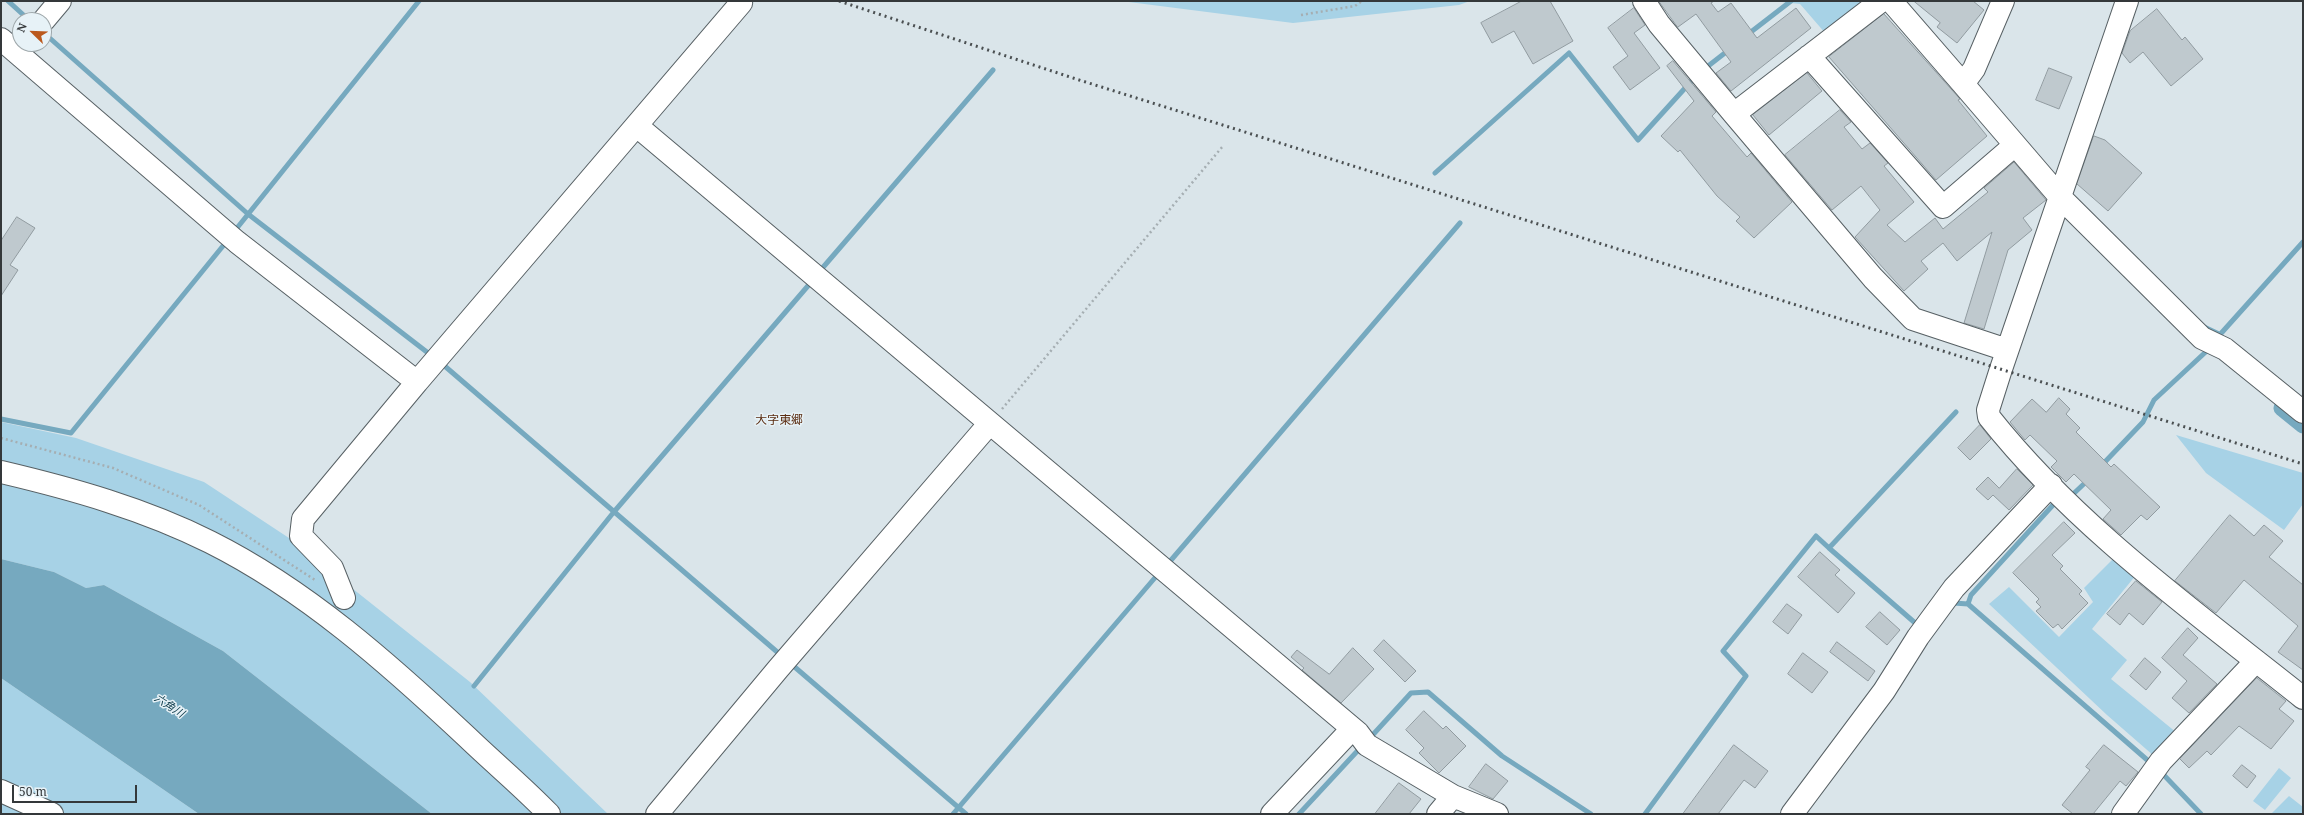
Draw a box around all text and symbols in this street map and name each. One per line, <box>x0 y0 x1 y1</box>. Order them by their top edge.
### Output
north arrow <box>12 12 52 52</box>
text: N <box>13 21 30 34</box>
district label: 大字東郷 <box>755 414 803 428</box>
water label: 六角川 <box>152 691 186 721</box>
scale bar <box>14 777 139 803</box>
text: 50 m <box>19 783 47 800</box>

